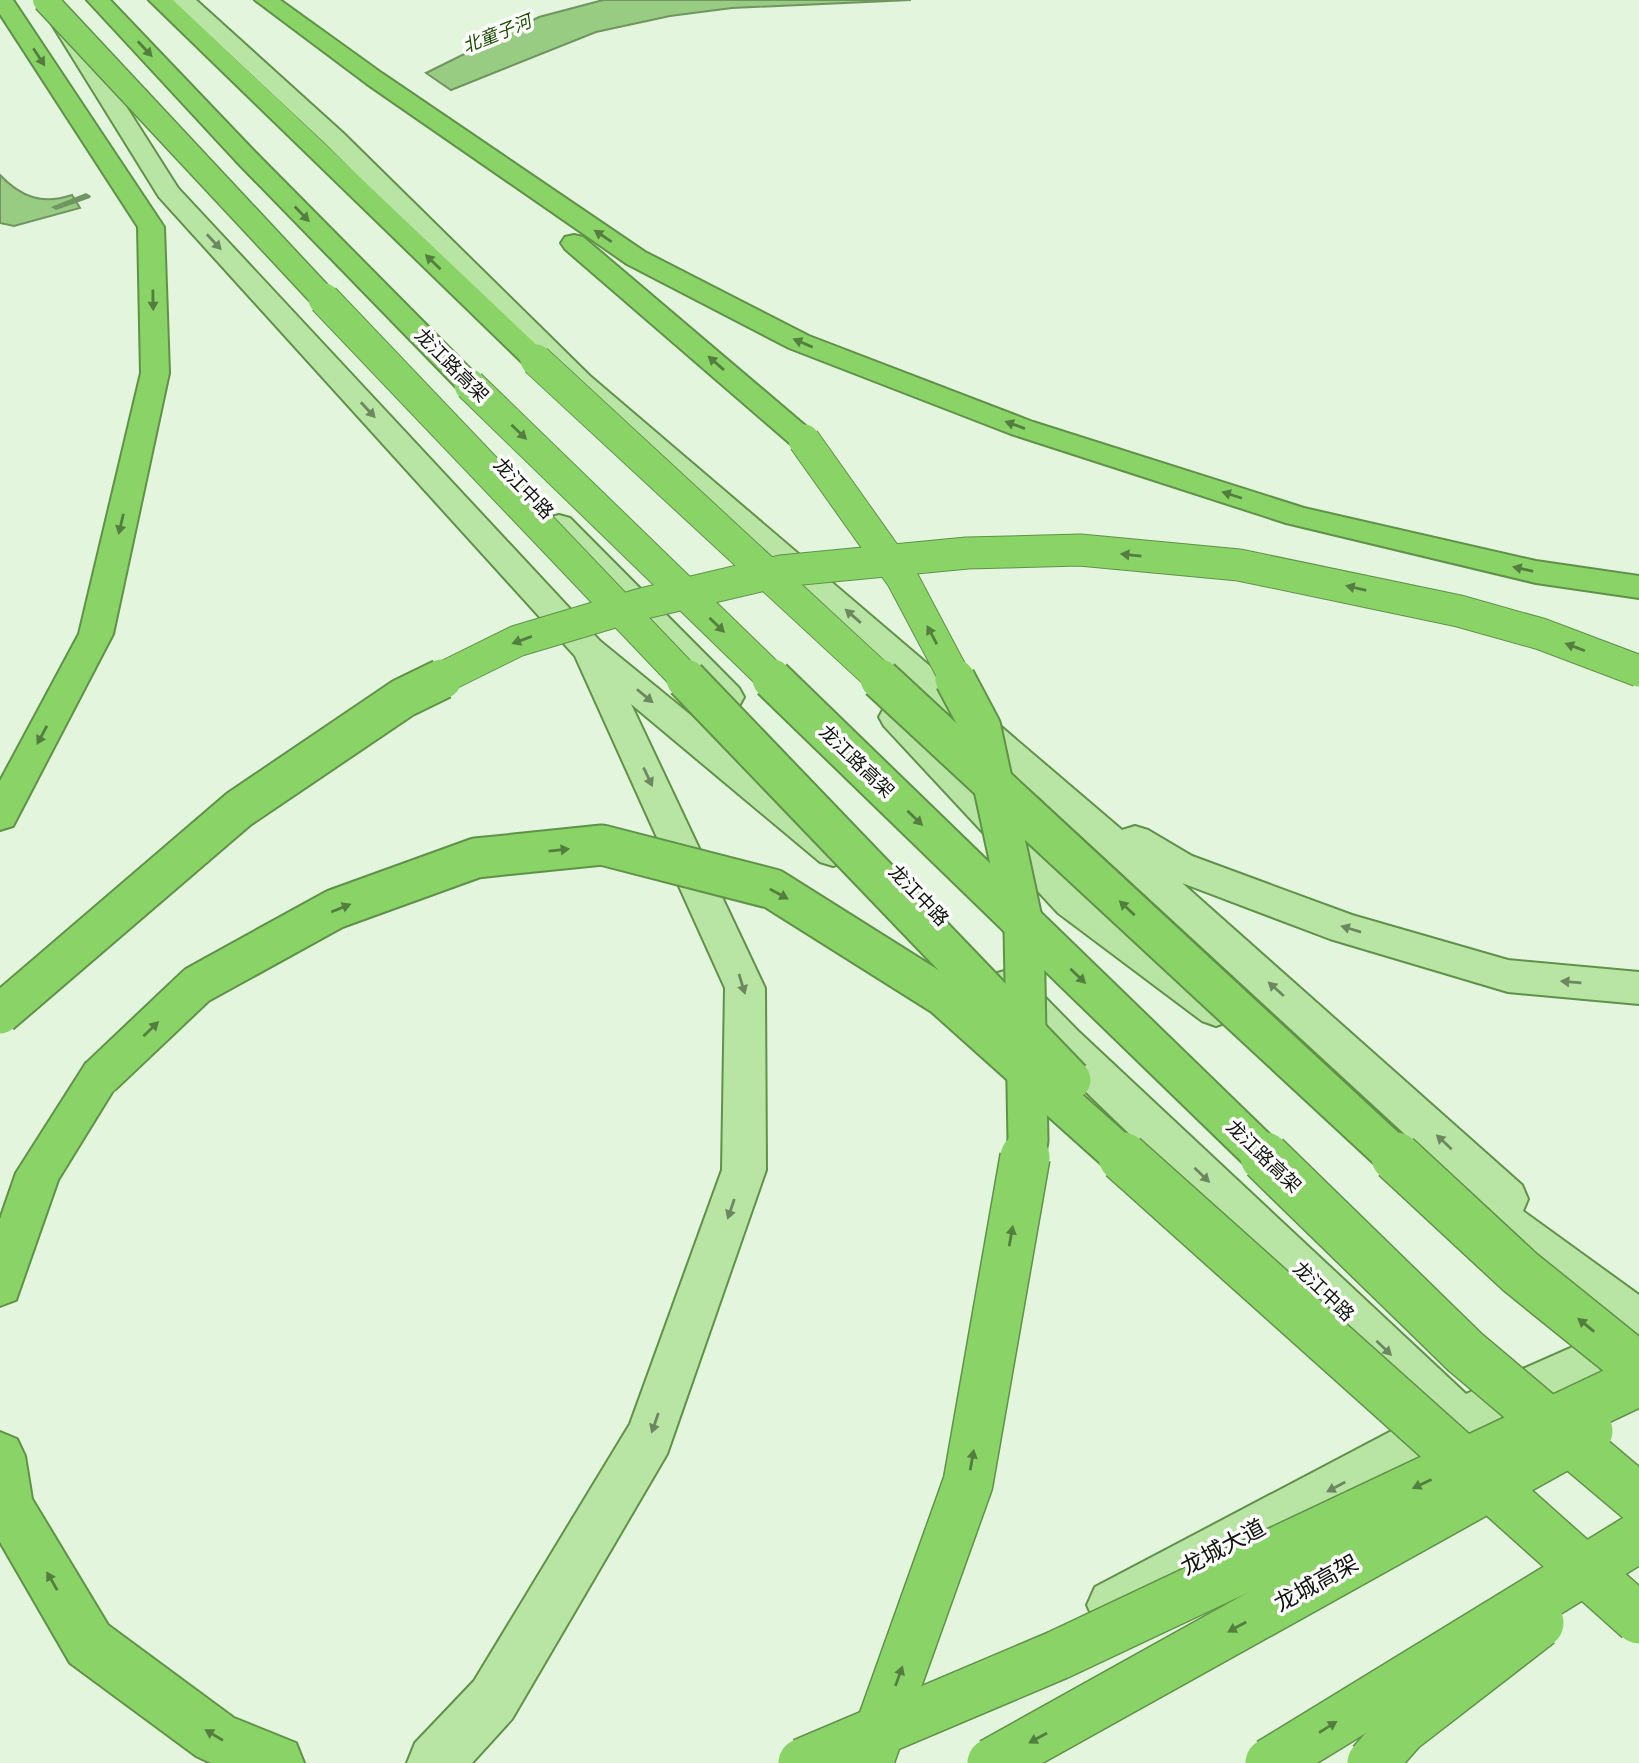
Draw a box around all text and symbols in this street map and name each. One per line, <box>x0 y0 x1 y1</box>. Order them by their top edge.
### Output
water label: 北童子河 <box>459 8 537 58</box>
one-way arrow <box>136 41 153 58</box>
one-way arrow <box>33 47 46 67</box>
one-way arrow <box>294 205 311 222</box>
one-way arrow <box>594 229 612 243</box>
one-way arrow <box>206 233 222 251</box>
one-way arrow <box>425 254 442 270</box>
one-way arrow <box>147 289 158 311</box>
street label: 龙江路高架 <box>410 323 494 407</box>
one-way arrow <box>792 338 813 349</box>
one-way arrow <box>707 355 725 371</box>
one-way arrow <box>360 401 376 419</box>
one-way arrow <box>1005 419 1026 430</box>
one-way arrow <box>510 424 527 440</box>
street label: 龙江中路 <box>489 452 559 524</box>
one-way arrow <box>1221 490 1242 500</box>
one-way arrow <box>115 513 126 535</box>
one-way arrow <box>1120 549 1142 560</box>
one-way arrow <box>1512 563 1534 574</box>
one-way arrow <box>1345 582 1367 593</box>
one-way arrow <box>844 608 862 624</box>
one-way arrow <box>708 616 725 632</box>
one-way arrow <box>927 625 938 645</box>
one-way arrow <box>511 635 532 646</box>
one-way arrow <box>1565 641 1586 652</box>
one-way arrow <box>636 688 654 704</box>
street label: 龙江路高架 <box>814 719 900 803</box>
one-way arrow <box>37 726 49 746</box>
one-way arrow <box>643 767 654 788</box>
one-way arrow <box>907 809 924 826</box>
one-way arrow <box>548 844 570 855</box>
street label: 龙江中路 <box>884 859 954 931</box>
one-way arrow <box>770 888 789 900</box>
one-way arrow <box>1119 901 1136 917</box>
one-way arrow <box>331 902 351 914</box>
one-way arrow <box>1340 924 1361 934</box>
one-way arrow <box>1070 968 1087 985</box>
one-way arrow <box>737 974 747 995</box>
one-way arrow <box>1560 976 1582 987</box>
one-way arrow <box>1267 981 1285 997</box>
one-way arrow <box>142 1021 159 1038</box>
street label: 龙江路高架 <box>1221 1114 1307 1198</box>
one-way arrow <box>1435 1134 1453 1150</box>
one-way arrow <box>1193 1166 1210 1182</box>
one-way arrow <box>725 1198 736 1219</box>
one-way arrow <box>1006 1225 1017 1247</box>
street label: 龙江中路 <box>1288 1256 1360 1326</box>
one-way arrow <box>1577 1318 1594 1333</box>
one-way arrow <box>1375 1340 1392 1356</box>
one-way arrow <box>649 1413 660 1434</box>
one-way arrow <box>967 1449 978 1471</box>
one-way arrow <box>1412 1478 1432 1489</box>
one-way arrow <box>1326 1482 1346 1493</box>
street label: 龙城大道 <box>1175 1512 1270 1581</box>
street label: 龙城高架 <box>1268 1548 1363 1618</box>
one-way arrow <box>46 1572 58 1591</box>
one-way arrow <box>1227 1621 1247 1633</box>
one-way arrow <box>894 1665 905 1686</box>
one-way arrow <box>1319 1721 1338 1734</box>
one-way arrow <box>205 1729 224 1741</box>
one-way arrow <box>1028 1732 1048 1744</box>

